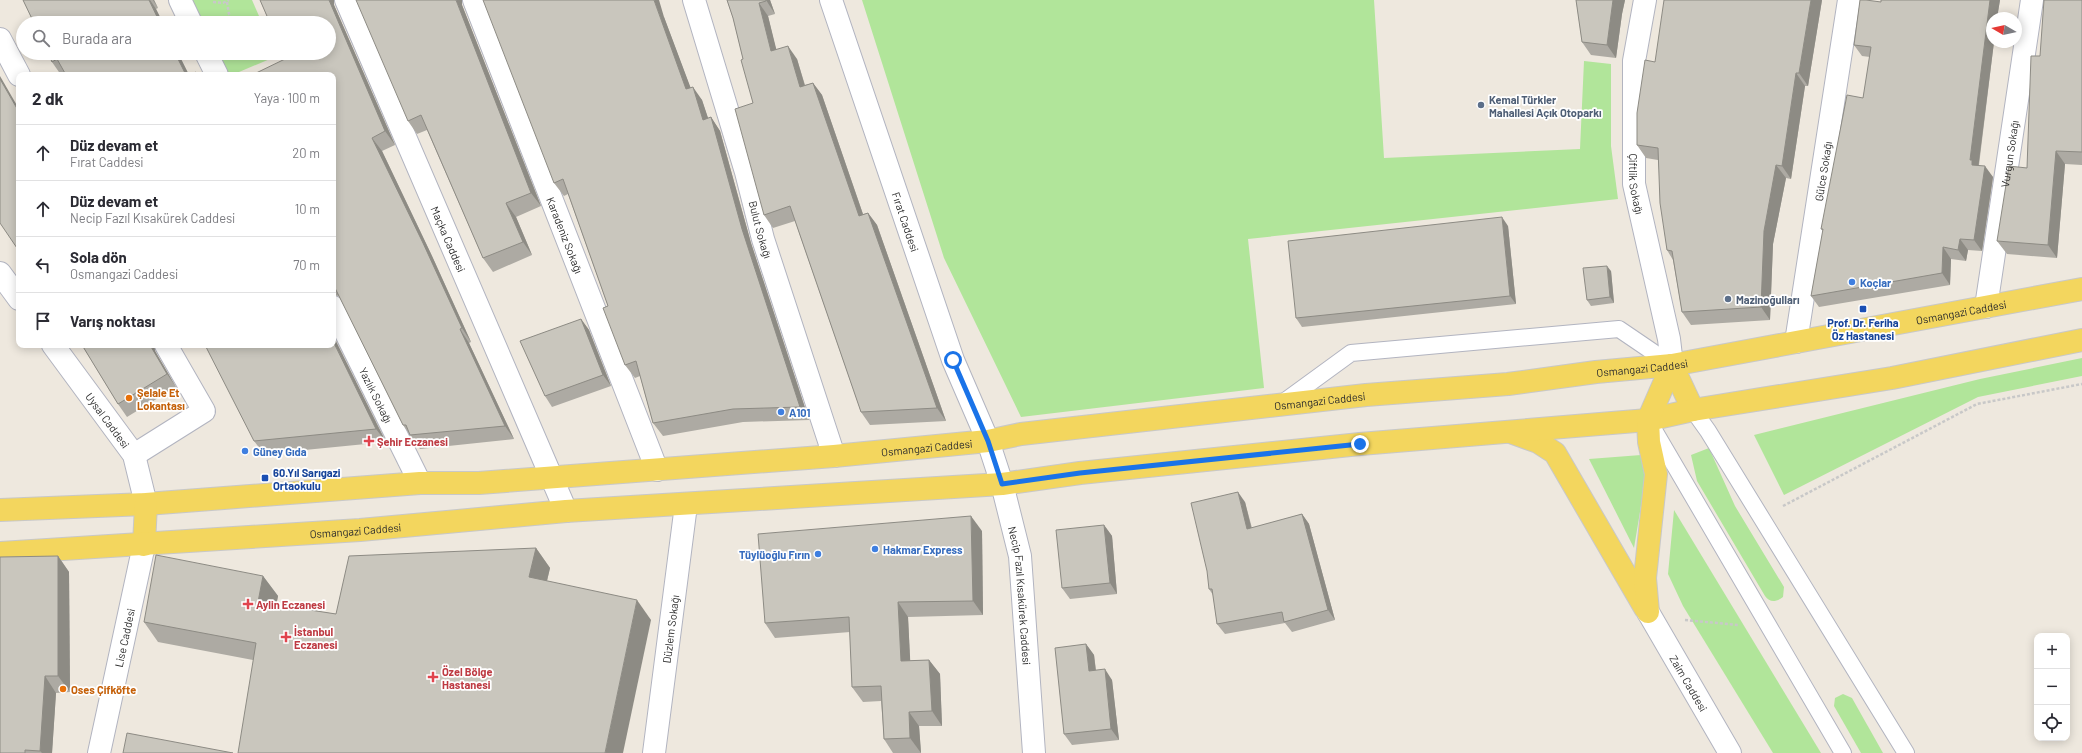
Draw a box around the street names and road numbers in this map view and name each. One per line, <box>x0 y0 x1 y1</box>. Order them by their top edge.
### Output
street label: Vurgun Sokağı <box>1998 119 2020 188</box>
street label: Gülce Sokağı <box>1811 140 1834 202</box>
street label: Çiftlik Sokağı <box>1627 153 1647 215</box>
street label: Fırat Caddesi <box>890 190 922 253</box>
street label: Karadeniz Sokağı <box>545 195 586 275</box>
street label: Bulut Sokağı <box>747 199 775 260</box>
street label: Maçka Caddesi <box>429 204 469 274</box>
street label: Osmangazi Caddesi <box>1915 297 2007 326</box>
street label: Osmangazi Caddesi <box>1596 356 1688 378</box>
street label: Yazlık Sokağı <box>357 365 396 425</box>
street label: Osmangazi Caddesi <box>1274 389 1366 412</box>
street label: Uysal Caddesi <box>84 390 133 450</box>
street label: Osmangazi Caddesi <box>880 436 973 458</box>
street label: Osmangazi Caddesi <box>309 520 401 540</box>
street label: Necip Fazıl Kısakürek Caddesi <box>1006 525 1034 665</box>
street label: Düzlem Sokağı <box>659 594 681 664</box>
street label: Lise Caddesi <box>111 607 137 668</box>
street label: Zaim Caddesi <box>1668 652 1711 713</box>

